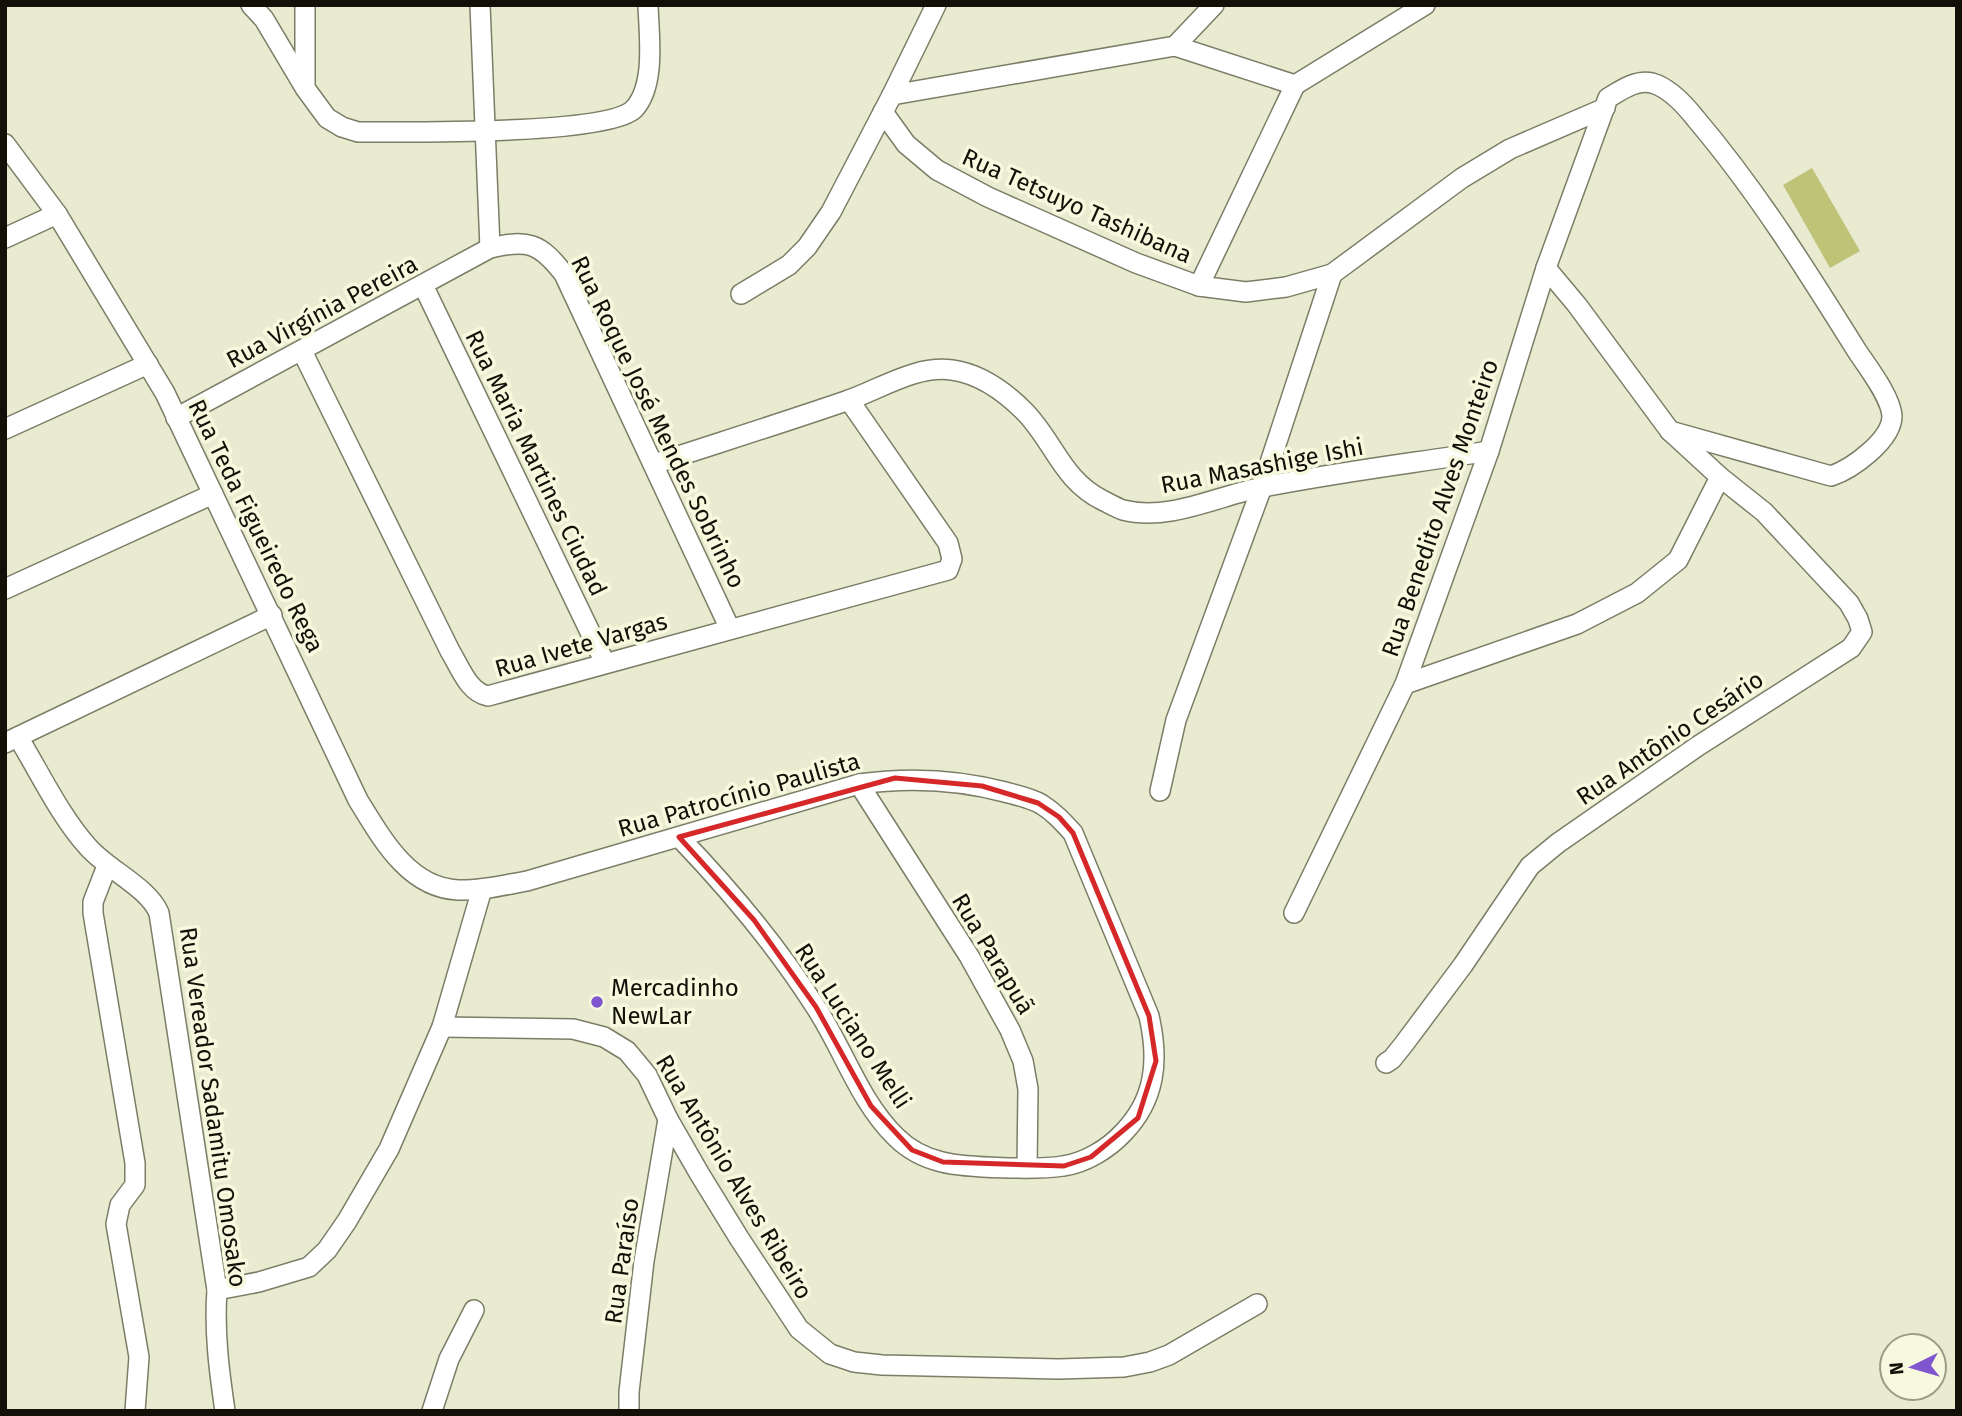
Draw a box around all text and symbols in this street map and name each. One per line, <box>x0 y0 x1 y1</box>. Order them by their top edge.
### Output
street label: Rua Tetsuyo Tashibana <box>958 143 1196 269</box>
street label: Rua Virgínia Pereira <box>222 250 422 374</box>
street label: Rua Roque José Mendes Sobrinho <box>565 251 751 593</box>
street label: Rua Maria Martines Ciudad <box>459 326 613 600</box>
street label: Rua Benedito Alves Monteiro <box>1376 356 1504 660</box>
street label: Rua Teda Figueiredo Rega <box>182 395 330 657</box>
street label: Rua Masashige Ishi <box>1158 433 1366 499</box>
street label: Rua Ivete Vargas <box>492 607 670 683</box>
street label: Rua Antônio Cesário <box>1571 665 1769 811</box>
street label: Rua Patrocínio Paulista <box>615 747 863 843</box>
street label: Rua Parapuã <box>946 888 1040 1020</box>
street label: Rua Vereador Sadamitu Omosako <box>174 925 252 1289</box>
street label: Rua Luciano Melli <box>789 938 917 1114</box>
place label: Mercadinho NewLar <box>611 974 739 1030</box>
marker: Mercadinho NewLar <box>589 994 605 1010</box>
street label: Rua Antônio Alves Ribeiro <box>650 1050 818 1304</box>
street label: Rua Paraíso <box>599 1196 645 1326</box>
north arrow <box>1878 1332 1948 1402</box>
text: N <box>1885 1361 1909 1376</box>

